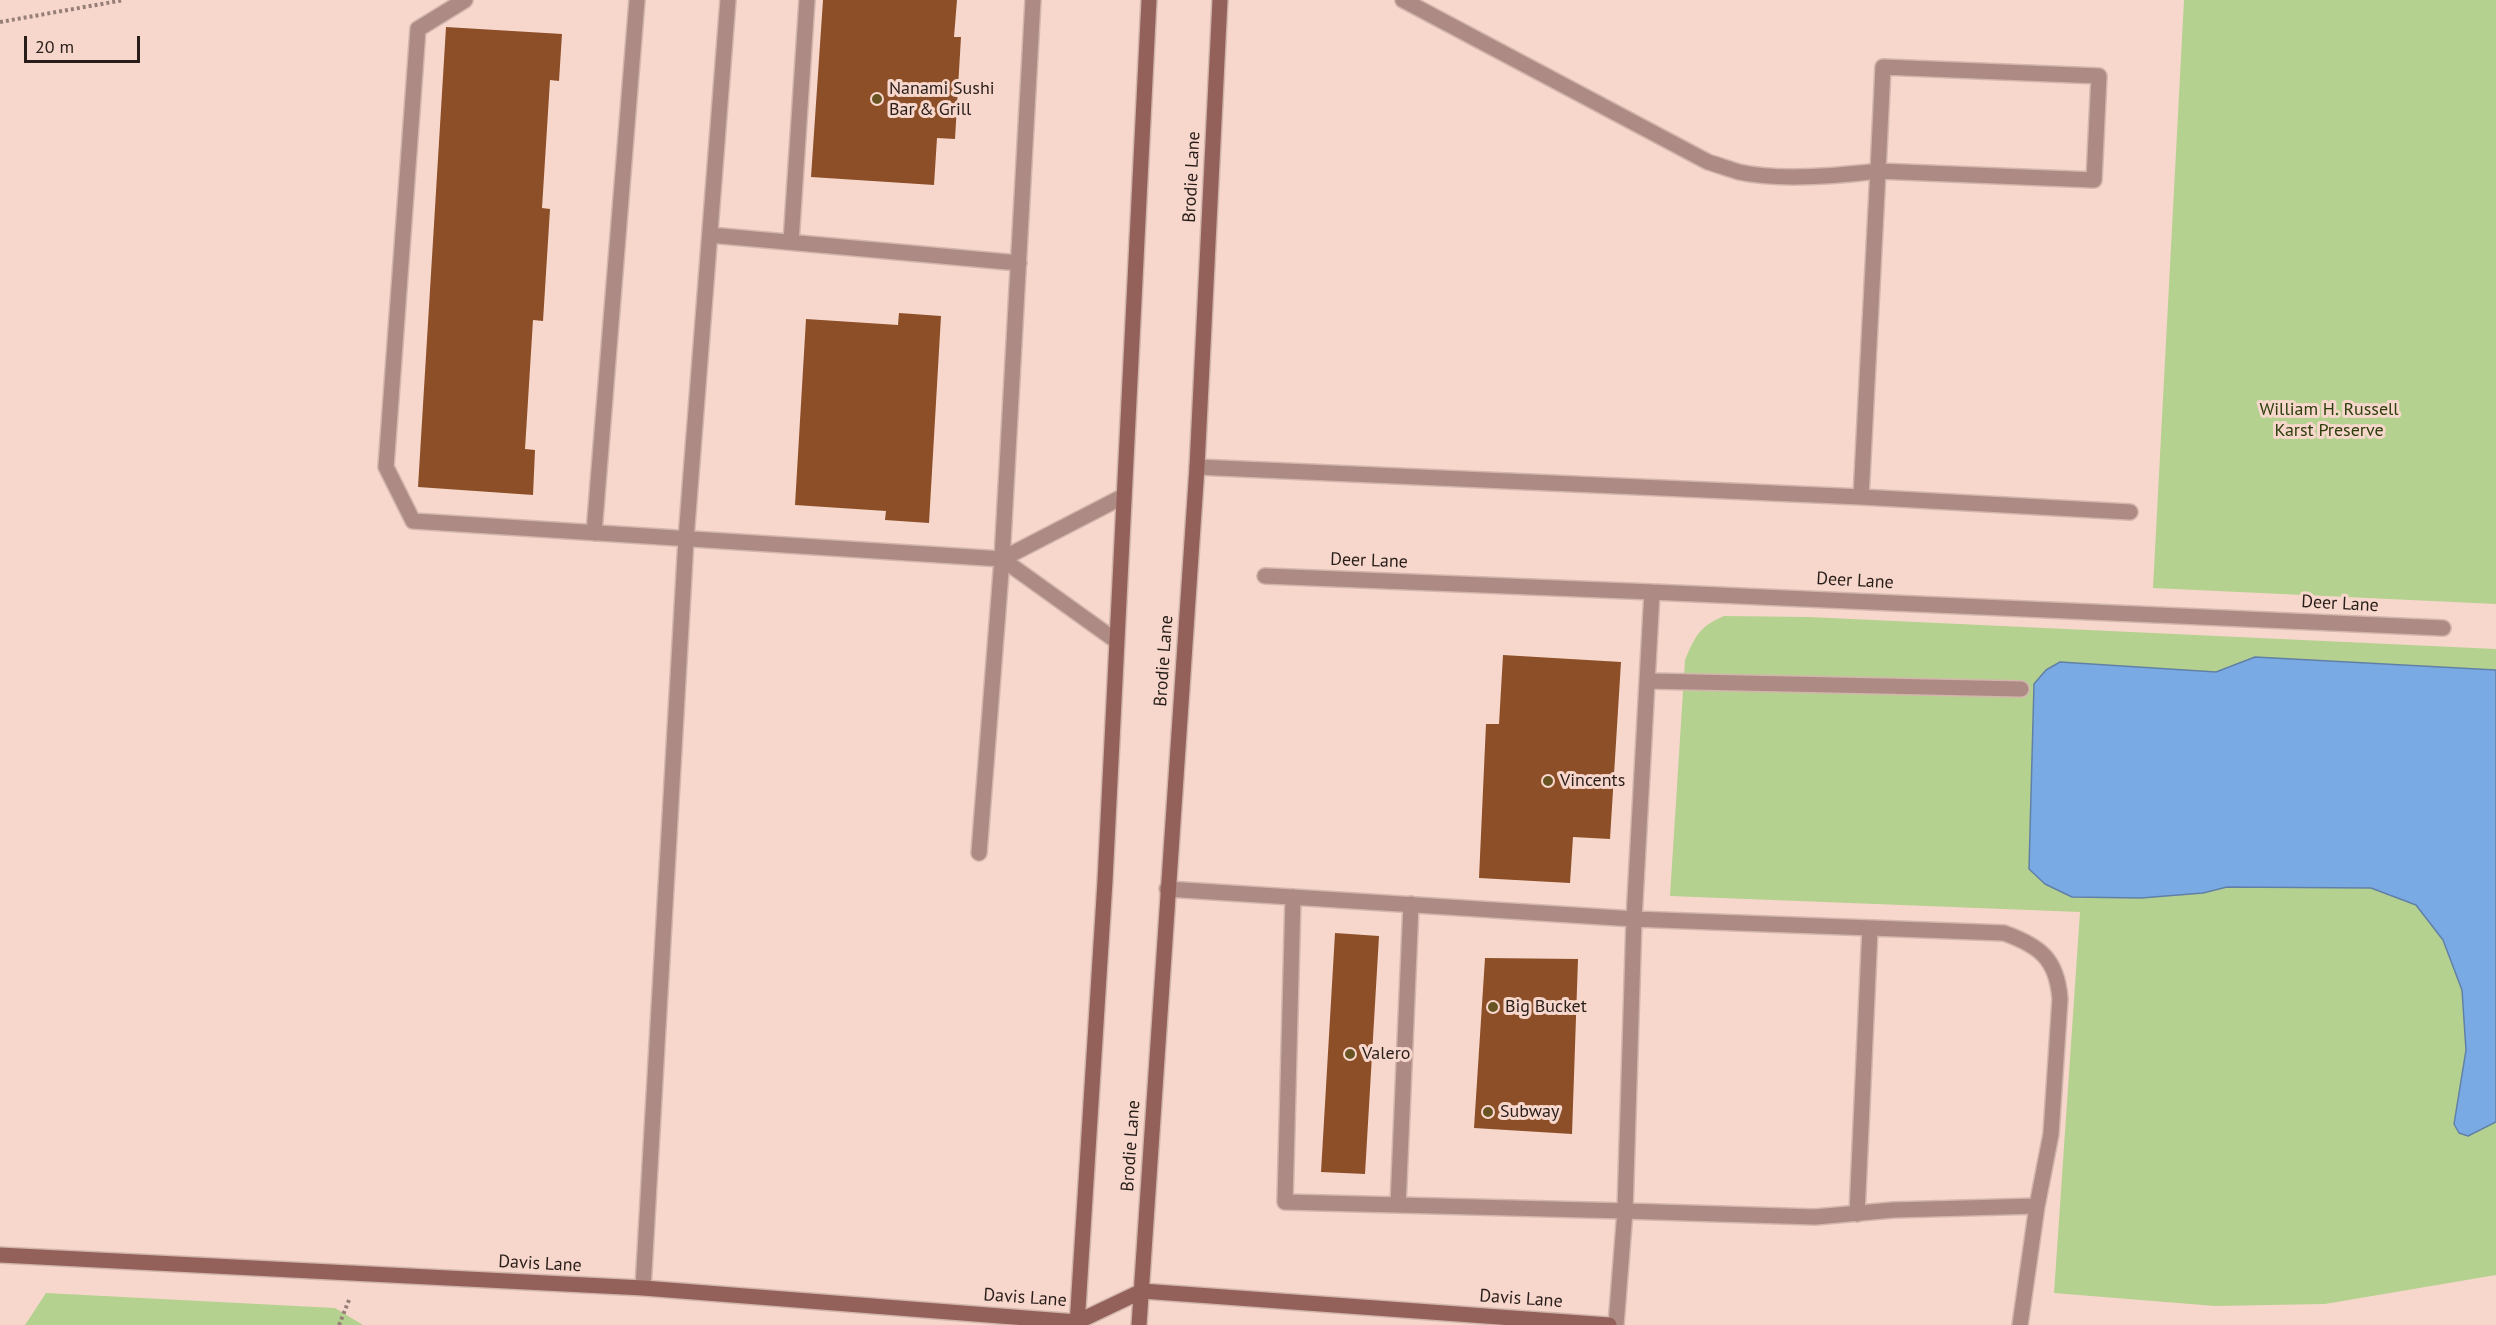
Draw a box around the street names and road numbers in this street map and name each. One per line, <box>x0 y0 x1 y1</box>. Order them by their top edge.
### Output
street label: Brodie Lane <box>1179 131 1205 223</box>
street label: Deer Lane <box>1330 549 1408 573</box>
street label: Deer Lane <box>1816 568 1894 594</box>
street label: Deer Lane <box>2301 591 2379 617</box>
street label: Brodie Lane <box>1150 615 1178 707</box>
street label: Brodie Lane <box>1117 1100 1145 1192</box>
street label: Davis Lane <box>498 1251 582 1277</box>
street label: Davis Lane <box>983 1284 1067 1312</box>
street label: Davis Lane <box>1479 1285 1563 1313</box>

